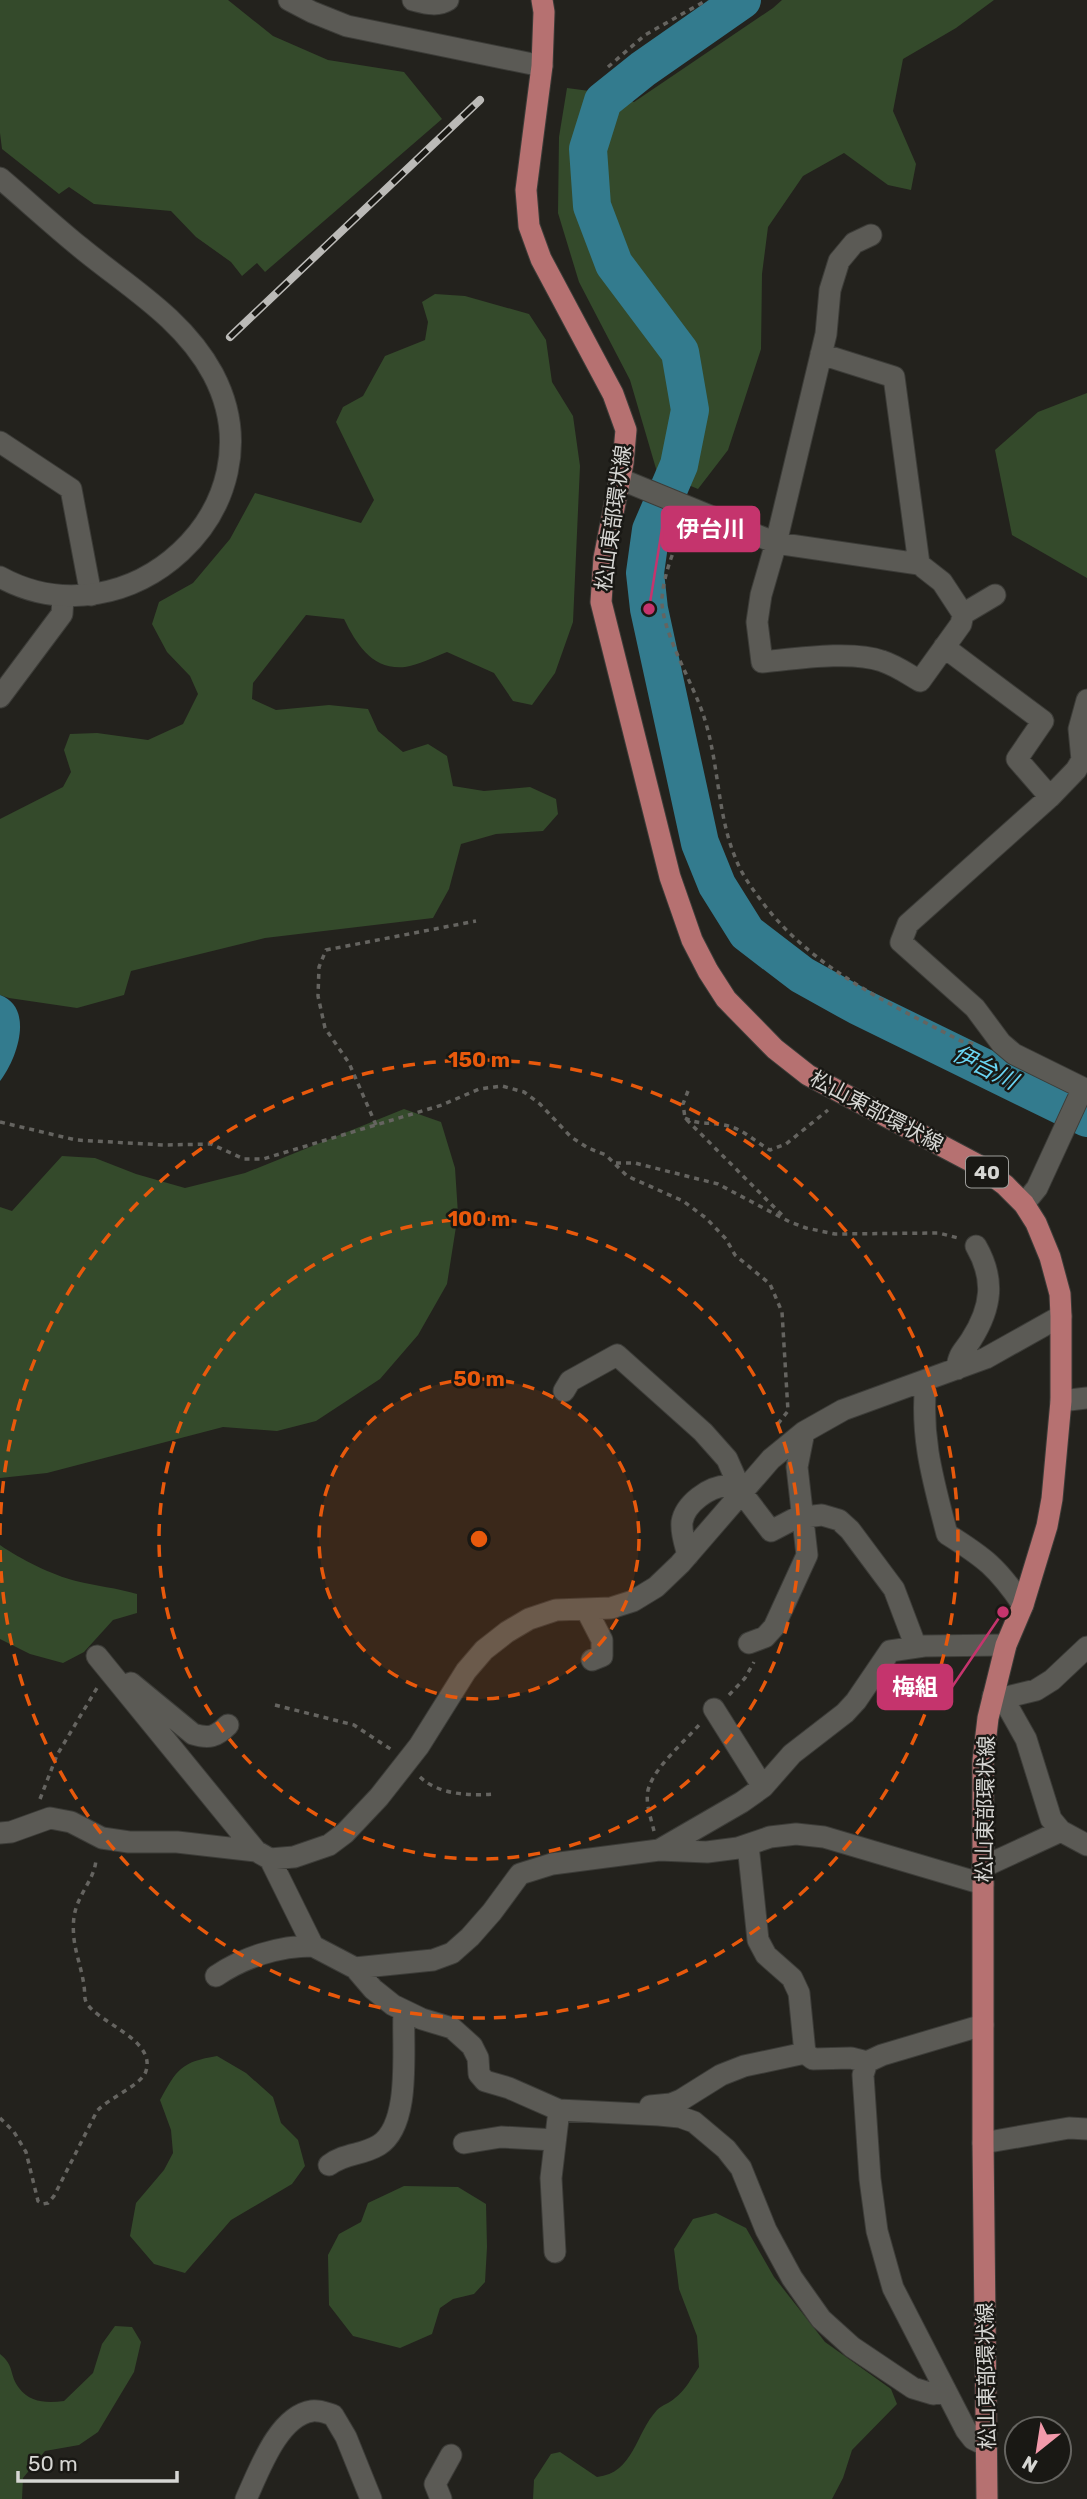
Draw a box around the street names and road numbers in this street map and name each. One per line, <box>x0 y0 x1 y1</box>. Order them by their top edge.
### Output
street label: 松山東部環状線 <box>590 443 636 593</box>
street label: 松山東部環状線 <box>806 1065 948 1157</box>
road number: 40 <box>966 1156 1008 1188</box>
street label: 松山東部環状線 <box>971 1735 999 1883</box>
street label: 松山東部環状線 <box>972 2302 1000 2450</box>

